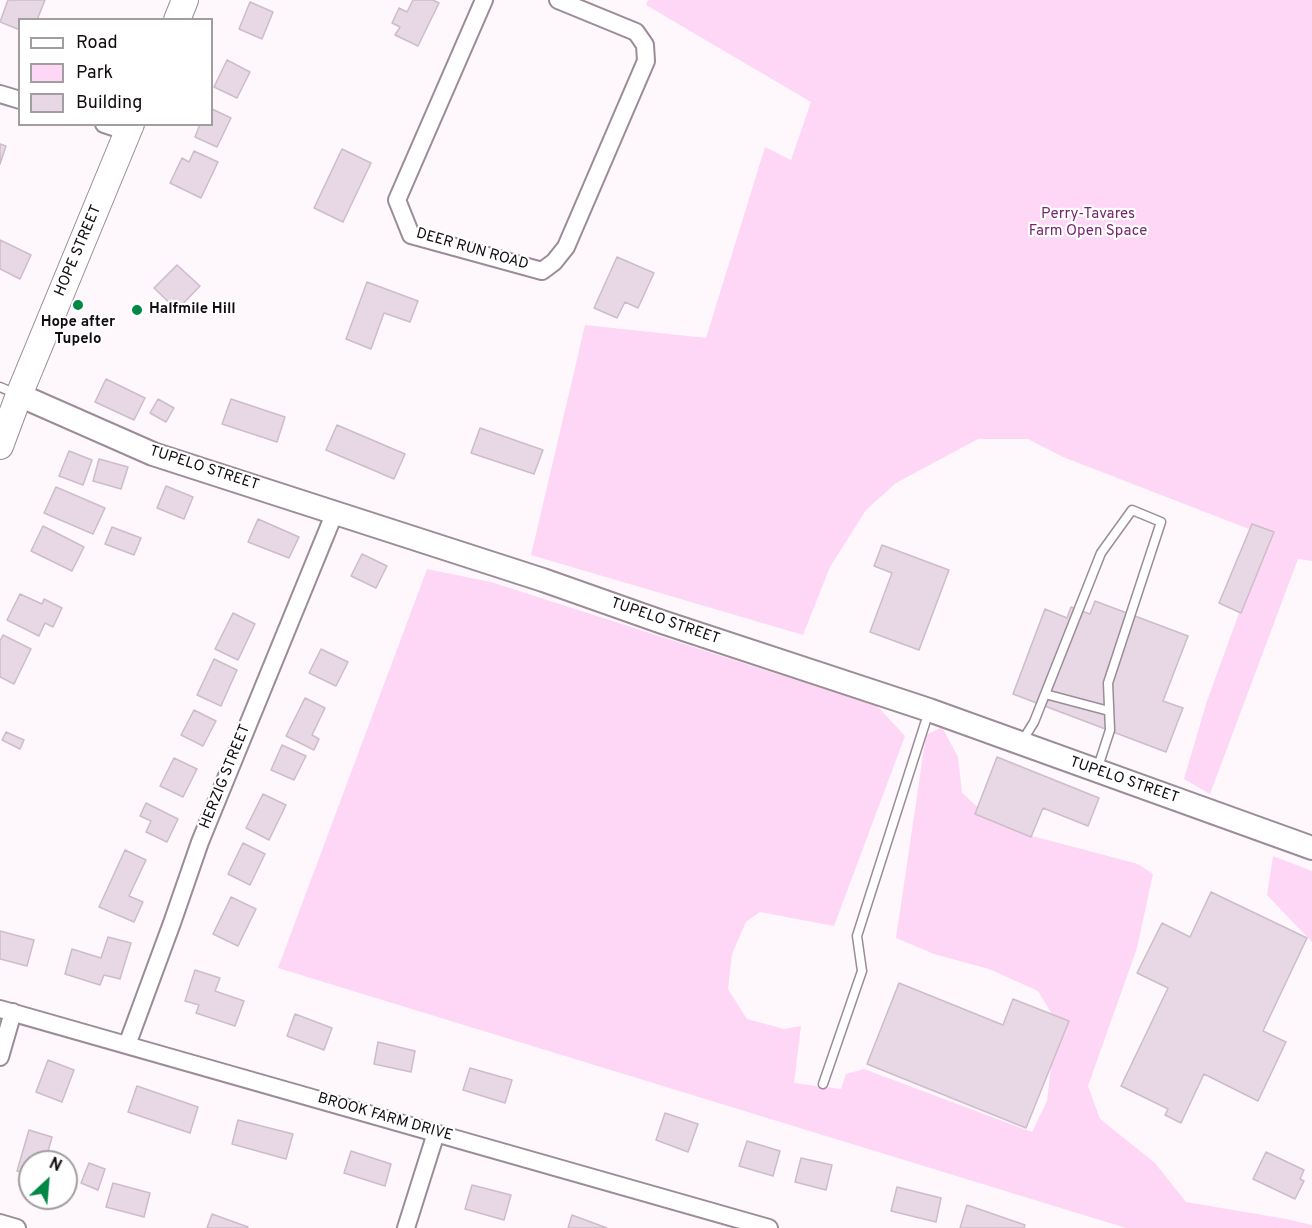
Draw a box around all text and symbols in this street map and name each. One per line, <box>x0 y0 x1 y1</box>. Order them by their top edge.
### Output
legend <box>18 18 213 126</box>
text: Road <box>76 32 118 55</box>
text: Park <box>76 62 113 85</box>
text: Building <box>76 92 142 115</box>
street label: HOPE STREET <box>52 203 106 299</box>
park label: Perry-Tavares Farm Open Space <box>1029 206 1147 241</box>
street label: DEER RUN ROAD <box>414 225 530 275</box>
marker: Hope after Tupelo <box>71 298 85 312</box>
place label: Halfmile Hill <box>149 301 236 319</box>
marker: Halfmile Hill <box>130 303 144 317</box>
place label: Hope after Tupelo <box>41 314 115 349</box>
street label: TUPELO STREET <box>147 443 261 495</box>
street label: TUPELO STREET <box>608 595 722 649</box>
street label: HERZIG STREET <box>197 722 255 832</box>
street label: TUPELO STREET <box>1067 754 1181 808</box>
street label: BROOK FARM DRIVE <box>315 1090 455 1146</box>
north arrow <box>18 1150 78 1210</box>
text: N <box>45 1154 65 1177</box>

